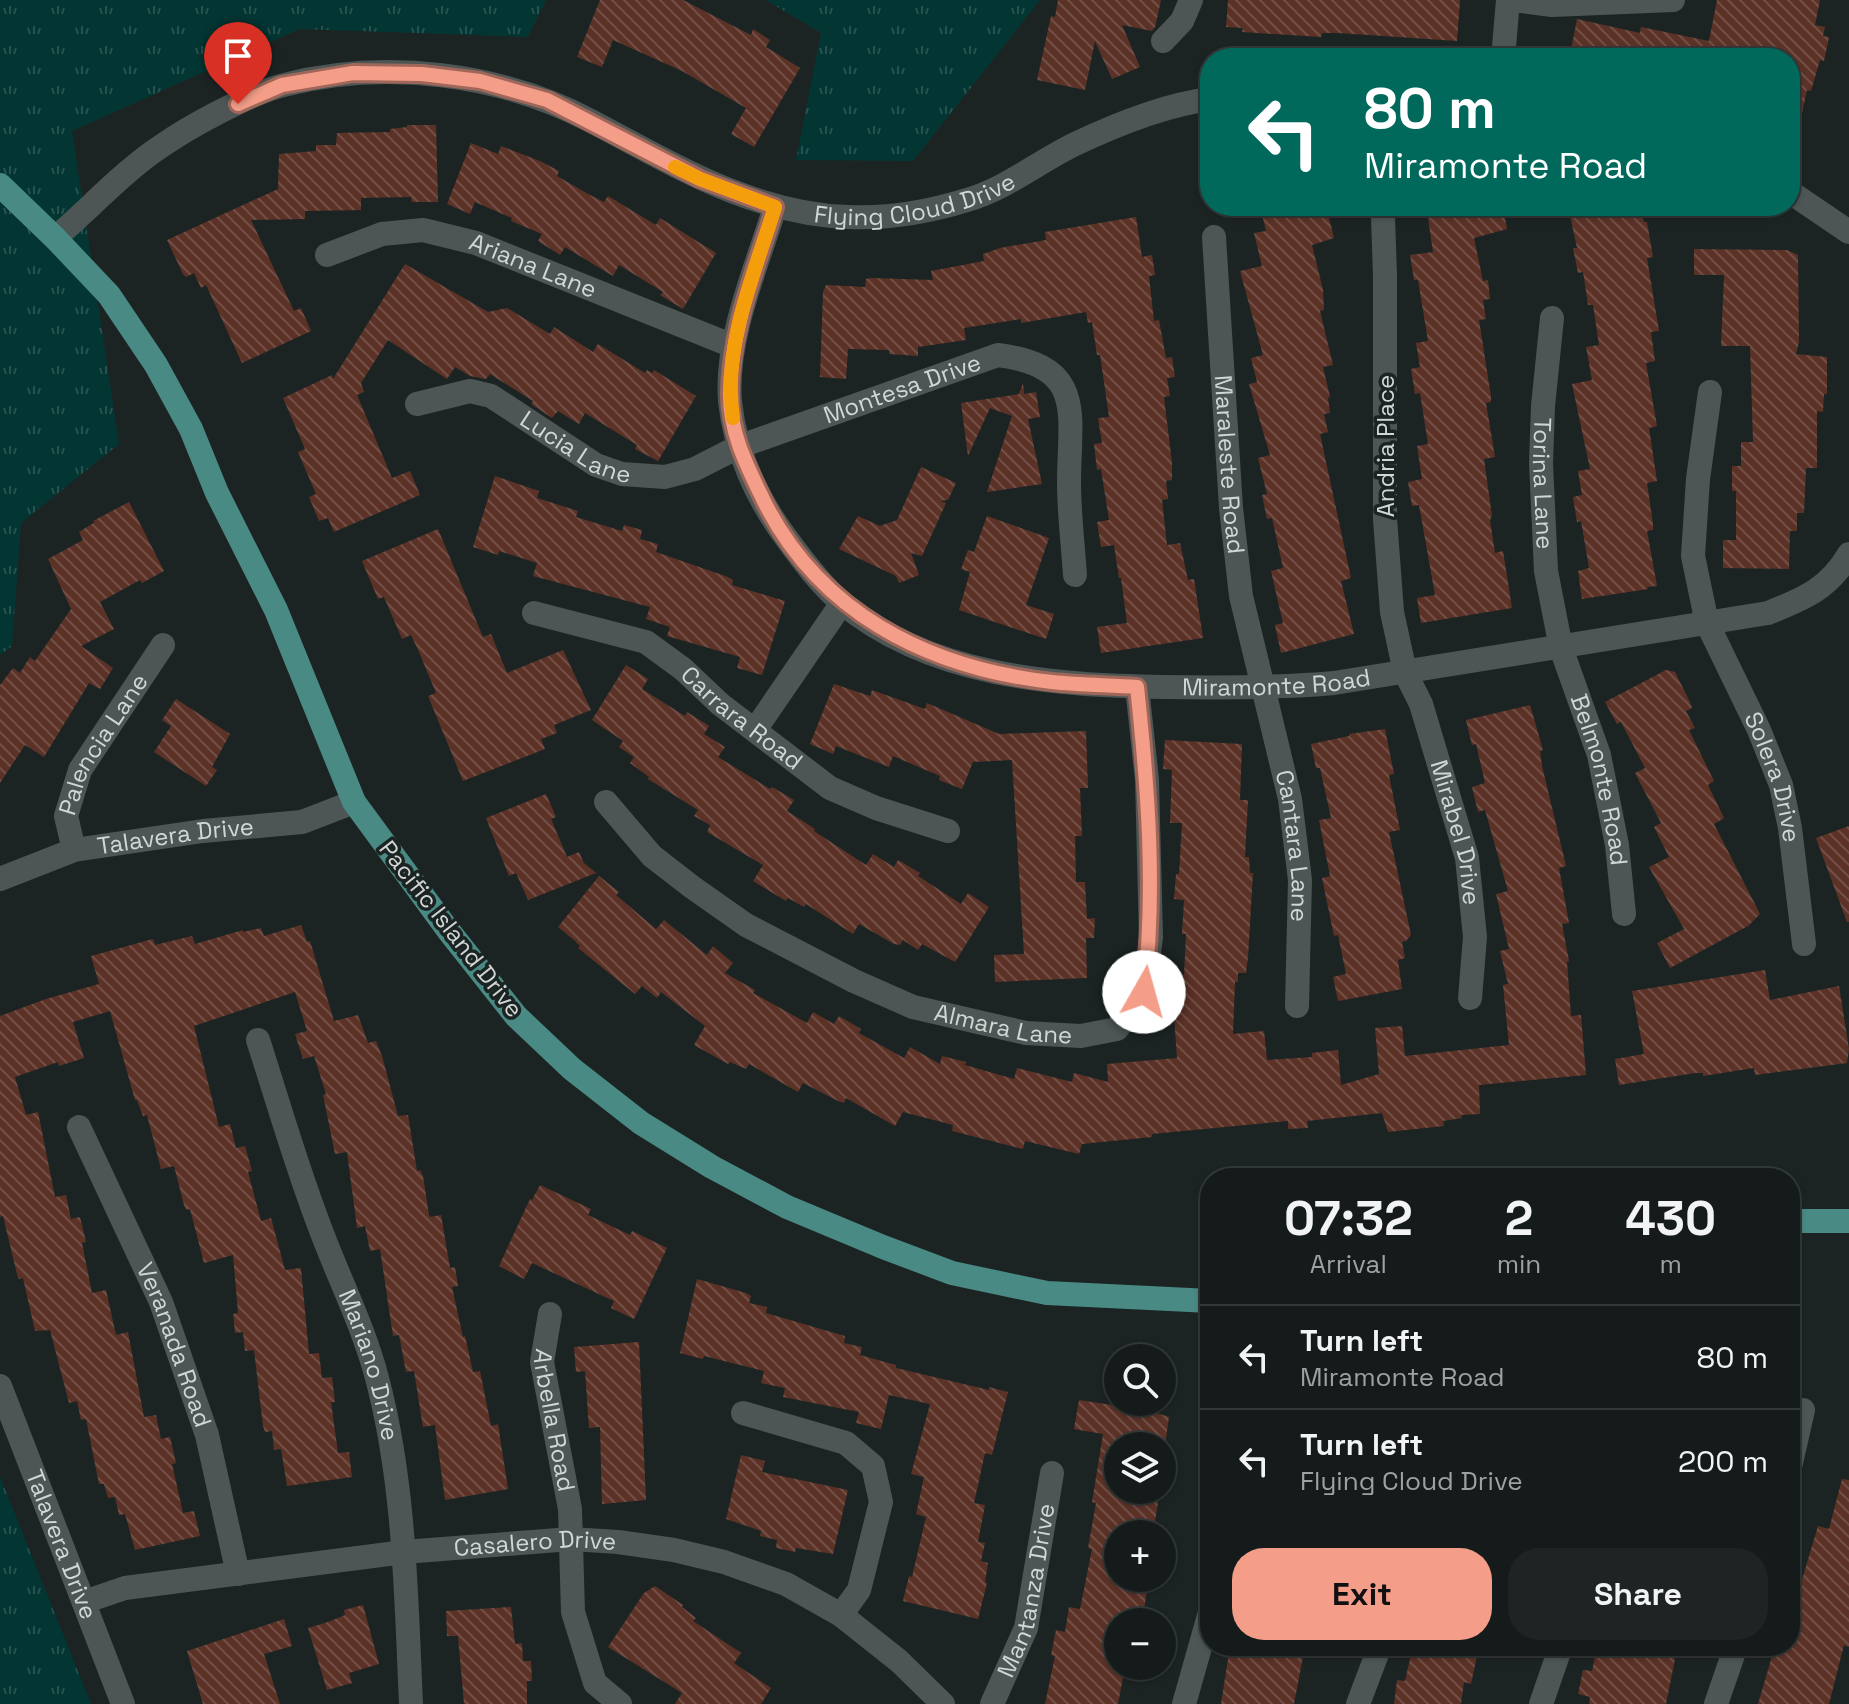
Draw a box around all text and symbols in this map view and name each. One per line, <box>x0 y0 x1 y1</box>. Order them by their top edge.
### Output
pin <box>204 22 272 104</box>
icon: arrive <box>216 34 260 78</box>
text: 80 m <box>1364 73 1496 144</box>
icon: left <box>1232 80 1336 184</box>
text: Miramonte Road <box>1364 143 1647 189</box>
street label: Flying Cloud Drive <box>812 165 1021 232</box>
street label: Ariana Lane <box>465 226 601 305</box>
street label: Montesa Drive <box>819 346 985 431</box>
street label: Maraleste Road <box>1208 374 1252 556</box>
street label: Andria Place <box>1370 375 1401 517</box>
street label: Lucia Lane <box>514 403 632 490</box>
street label: Torina Lane <box>1526 417 1561 550</box>
street label: Carrara Road <box>674 659 809 776</box>
street label: Miramonte Road <box>1182 661 1373 703</box>
street label: Palencia Lane <box>51 667 155 819</box>
street label: Belmonte Road <box>1564 690 1635 867</box>
street label: Solera Drive <box>1737 707 1808 844</box>
street label: Mirabel Drive <box>1424 756 1488 906</box>
street label: Cantara Lane <box>1269 767 1316 922</box>
street label: Talavera Drive <box>95 810 255 861</box>
street label: Pacific Island Drive <box>373 834 530 1023</box>
position arrow <box>1102 950 1186 1034</box>
street label: Almara Lane <box>931 996 1073 1051</box>
text: 07:32 <box>1284 1188 1413 1249</box>
text: 2 <box>1505 1188 1533 1249</box>
text: 430 <box>1625 1188 1716 1249</box>
text: Arrival <box>1310 1247 1387 1281</box>
text: min <box>1497 1247 1541 1281</box>
text: m <box>1659 1247 1682 1281</box>
street label: Veranada Road <box>130 1257 219 1431</box>
street label: Mariano Drive <box>332 1285 406 1443</box>
text: Turn left <box>1300 1321 1423 1360</box>
icon: left <box>1232 1335 1276 1379</box>
text: 80 m <box>1697 1338 1768 1377</box>
map controls <box>1104 1344 1176 1680</box>
button: search <box>1104 1344 1176 1416</box>
street label: Arbella Road <box>527 1347 582 1494</box>
text: Miramonte Road <box>1300 1360 1505 1394</box>
text: Turn left <box>1300 1425 1423 1464</box>
button: layers <box>1104 1432 1176 1504</box>
icon: left <box>1232 1439 1276 1483</box>
text: 200 m <box>1678 1442 1768 1481</box>
text: Flying Cloud Drive <box>1300 1464 1523 1498</box>
street label: Talavera Drive <box>19 1465 105 1624</box>
street label: Mantanza Drive <box>990 1501 1062 1682</box>
button: + <box>1104 1520 1176 1592</box>
street label: Casalero Drive <box>453 1523 617 1563</box>
button: Exit <box>1232 1548 1492 1640</box>
button: Share <box>1508 1548 1768 1640</box>
button: − <box>1104 1608 1176 1680</box>

